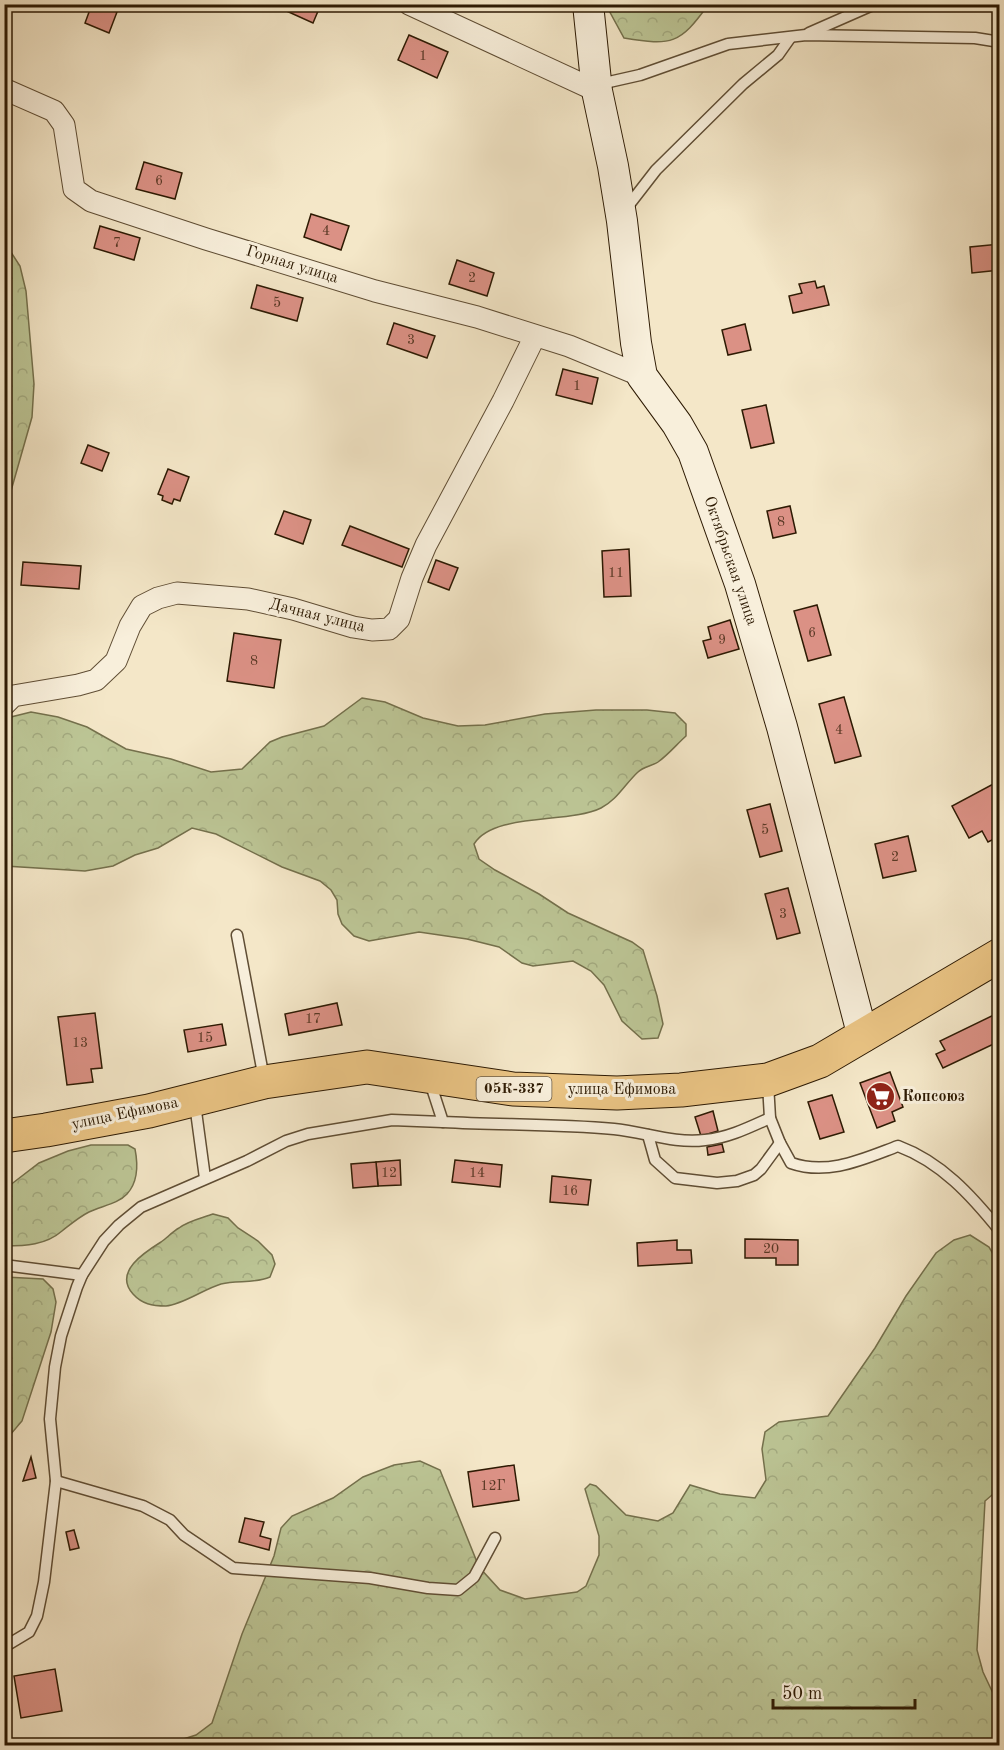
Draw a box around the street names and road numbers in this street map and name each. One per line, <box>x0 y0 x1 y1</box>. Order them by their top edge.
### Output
street label: Горная улица <box>244 243 340 287</box>
street label: Октябрьская улица <box>700 494 760 628</box>
street label: Дачная улица <box>267 596 367 636</box>
road number: 05К-337 <box>476 1077 552 1101</box>
street label: улица Ефимова <box>568 1082 676 1098</box>
street label: улица Ефимова <box>70 1095 180 1133</box>

